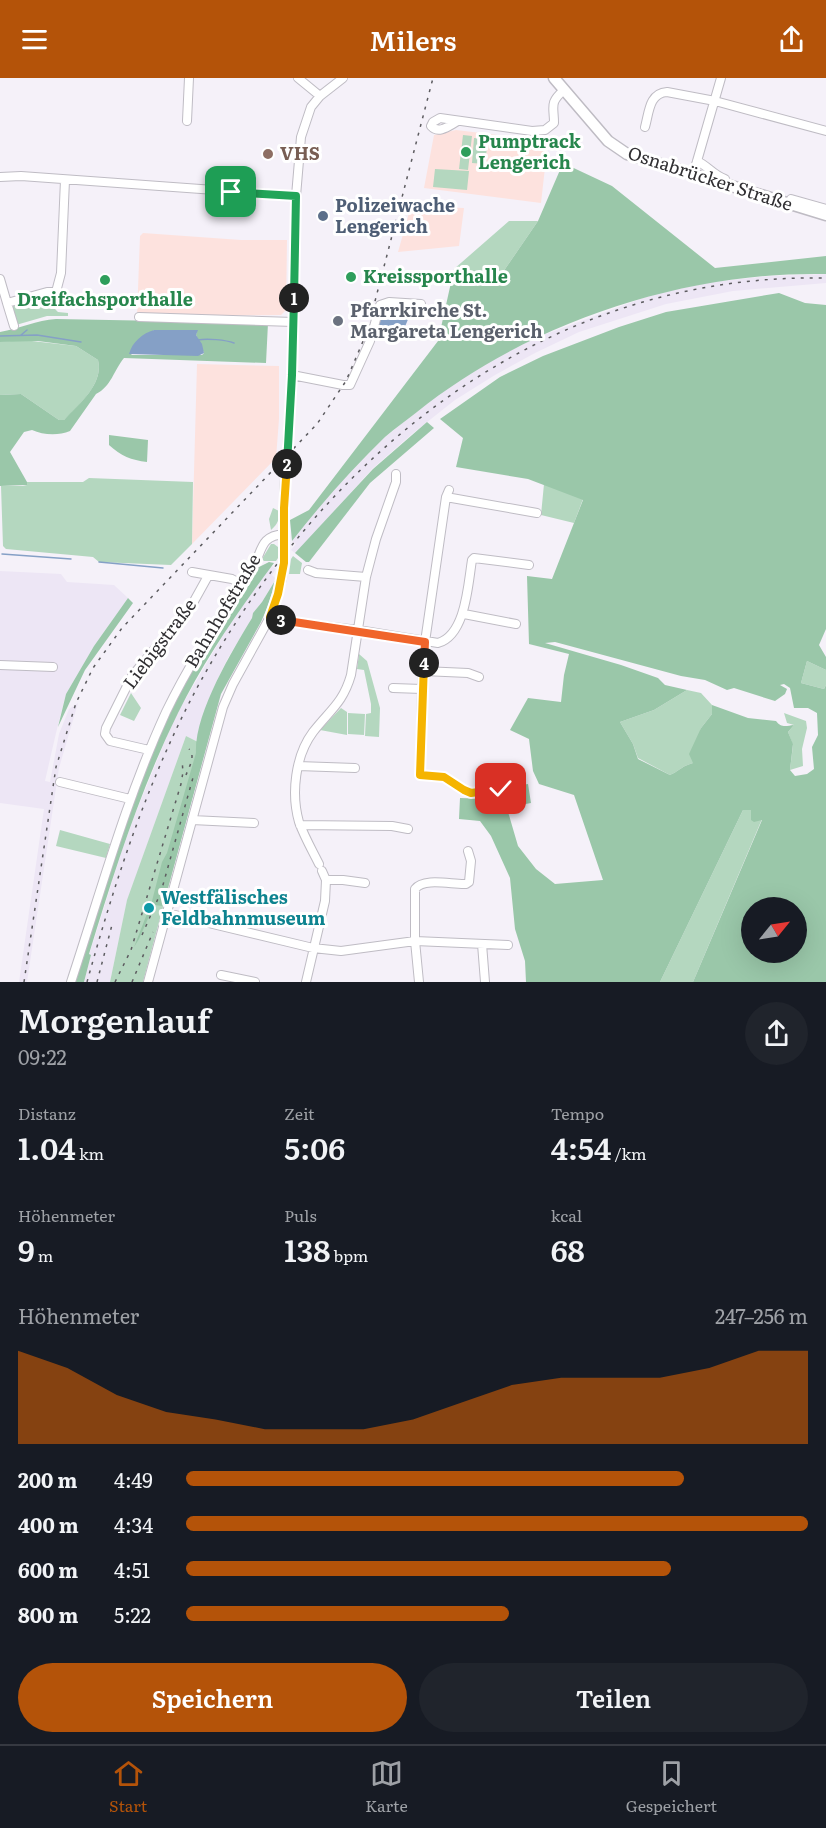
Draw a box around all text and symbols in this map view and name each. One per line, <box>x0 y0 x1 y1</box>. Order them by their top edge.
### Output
text: Milers <box>370 19 456 59</box>
icon: menu <box>18 23 51 56</box>
icon: share <box>775 23 808 56</box>
place label: Pumptrack Lengerich <box>478 127 582 175</box>
street label: Osnabrücker Straße <box>625 138 796 217</box>
place label: VHS <box>280 139 320 166</box>
marker: Pumptrack Lengerich <box>459 145 473 159</box>
marker: VHS <box>261 147 275 161</box>
pin <box>205 166 256 217</box>
icon: arrive <box>214 175 247 208</box>
place label: Polizeiwache Lengerich <box>335 191 455 239</box>
marker: Polizeiwache Lengerich <box>316 209 330 223</box>
place label: Kreissporthalle <box>363 262 508 289</box>
marker: Kreissporthalle <box>344 270 358 284</box>
marker: Dreifachsporthalle <box>98 273 112 287</box>
pin: 1 <box>279 283 309 313</box>
place label: Dreifachsporthalle <box>17 285 193 312</box>
text: 1 <box>291 286 297 310</box>
place label: Pfarrkirche St. Margareta Lengerich <box>350 296 543 344</box>
marker: Pfarrkirche St. Margareta Lengerich <box>331 314 345 328</box>
pin: 2 <box>272 449 302 479</box>
text: 2 <box>283 452 291 476</box>
street label: Bahnhofstraße <box>177 548 267 672</box>
street label: Liebigstraße <box>116 592 202 694</box>
pin: 3 <box>266 605 296 635</box>
text: 3 <box>277 608 285 632</box>
pin: 4 <box>409 648 439 678</box>
text: 4 <box>419 651 429 675</box>
pin <box>475 763 526 814</box>
icon: check <box>484 772 517 805</box>
place label: Westfälisches Feldbahnmuseum <box>161 883 326 931</box>
north arrow <box>741 897 807 963</box>
map controls <box>741 897 807 963</box>
marker: Westfälisches Feldbahnmuseum <box>142 901 156 915</box>
text: Morgenlauf <box>18 994 210 1043</box>
button: share <box>745 1002 808 1065</box>
text: 09:22 <box>18 1041 67 1071</box>
text: Distanz <box>18 1101 76 1125</box>
text: Zeit <box>284 1101 314 1125</box>
text: Tempo <box>551 1101 604 1125</box>
text: 1.04 <box>18 1125 76 1169</box>
text: 5:06 <box>284 1125 345 1169</box>
text: 4:54 <box>551 1125 611 1169</box>
text: km <box>76 1141 104 1165</box>
text: /km <box>611 1141 647 1165</box>
text: Höhenmeter <box>18 1203 115 1227</box>
text: Puls <box>284 1203 317 1227</box>
text: kcal <box>551 1203 582 1227</box>
text: 9 <box>18 1227 35 1271</box>
text: 138 <box>284 1227 330 1271</box>
text: 68 <box>551 1227 585 1271</box>
text: m <box>35 1243 53 1267</box>
text: bpm <box>330 1243 368 1267</box>
text: Höhenmeter <box>18 1300 139 1330</box>
text: 247–256 m <box>715 1300 808 1330</box>
text: 200 m <box>18 1464 77 1494</box>
text: 4:49 <box>114 1464 153 1494</box>
text: 400 m <box>18 1509 79 1539</box>
text: 4:34 <box>114 1509 153 1539</box>
text: 600 m <box>18 1554 78 1584</box>
text: 4:51 <box>114 1554 150 1584</box>
text: 800 m <box>18 1599 78 1629</box>
text: 5:22 <box>114 1599 151 1629</box>
button: Speichern <box>18 1663 407 1732</box>
button: Teilen <box>419 1663 808 1732</box>
tab: Start <box>109 1757 147 1817</box>
tab: Karte <box>365 1757 408 1817</box>
tab: Gespeichert <box>626 1757 717 1817</box>

